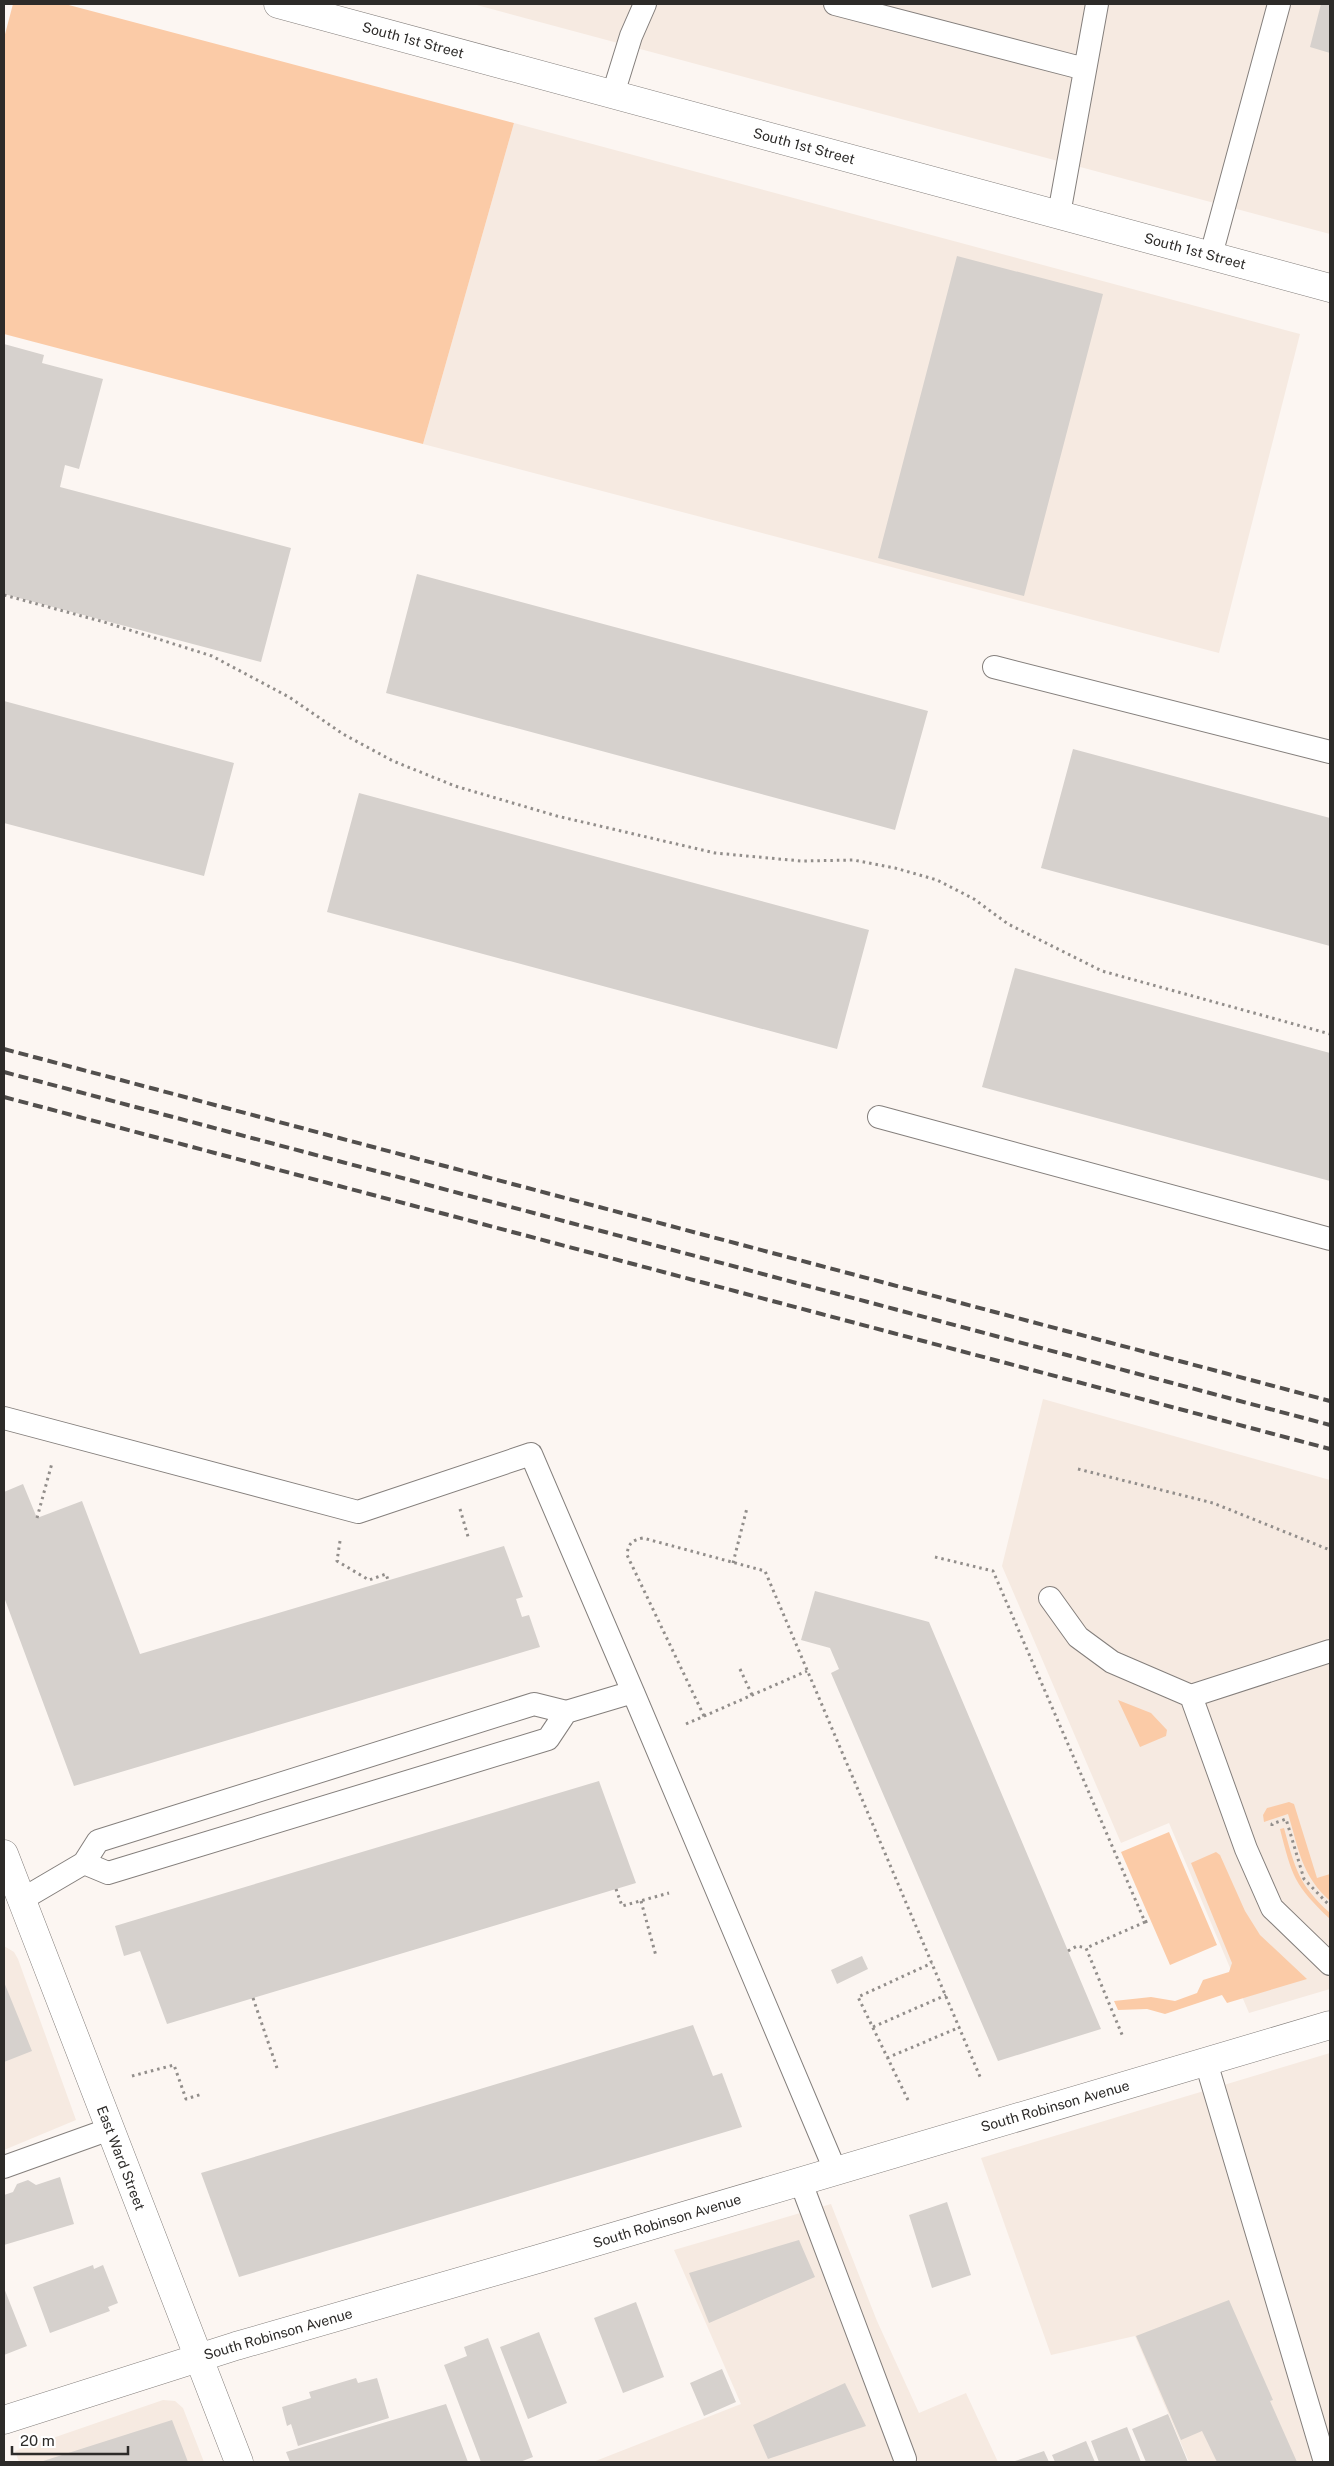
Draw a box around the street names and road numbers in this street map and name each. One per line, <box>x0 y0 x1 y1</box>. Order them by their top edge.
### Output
street label: South 1st Street <box>360 19 466 61</box>
street label: South 1st Street <box>751 125 857 167</box>
street label: South 1st Street <box>1142 230 1248 272</box>
street label: South Robinson Avenue <box>979 2077 1131 2135</box>
street label: East Ward Street <box>94 2104 148 2212</box>
street label: South Robinson Avenue <box>591 2191 743 2251</box>
street label: South Robinson Avenue <box>202 2305 354 2363</box>

